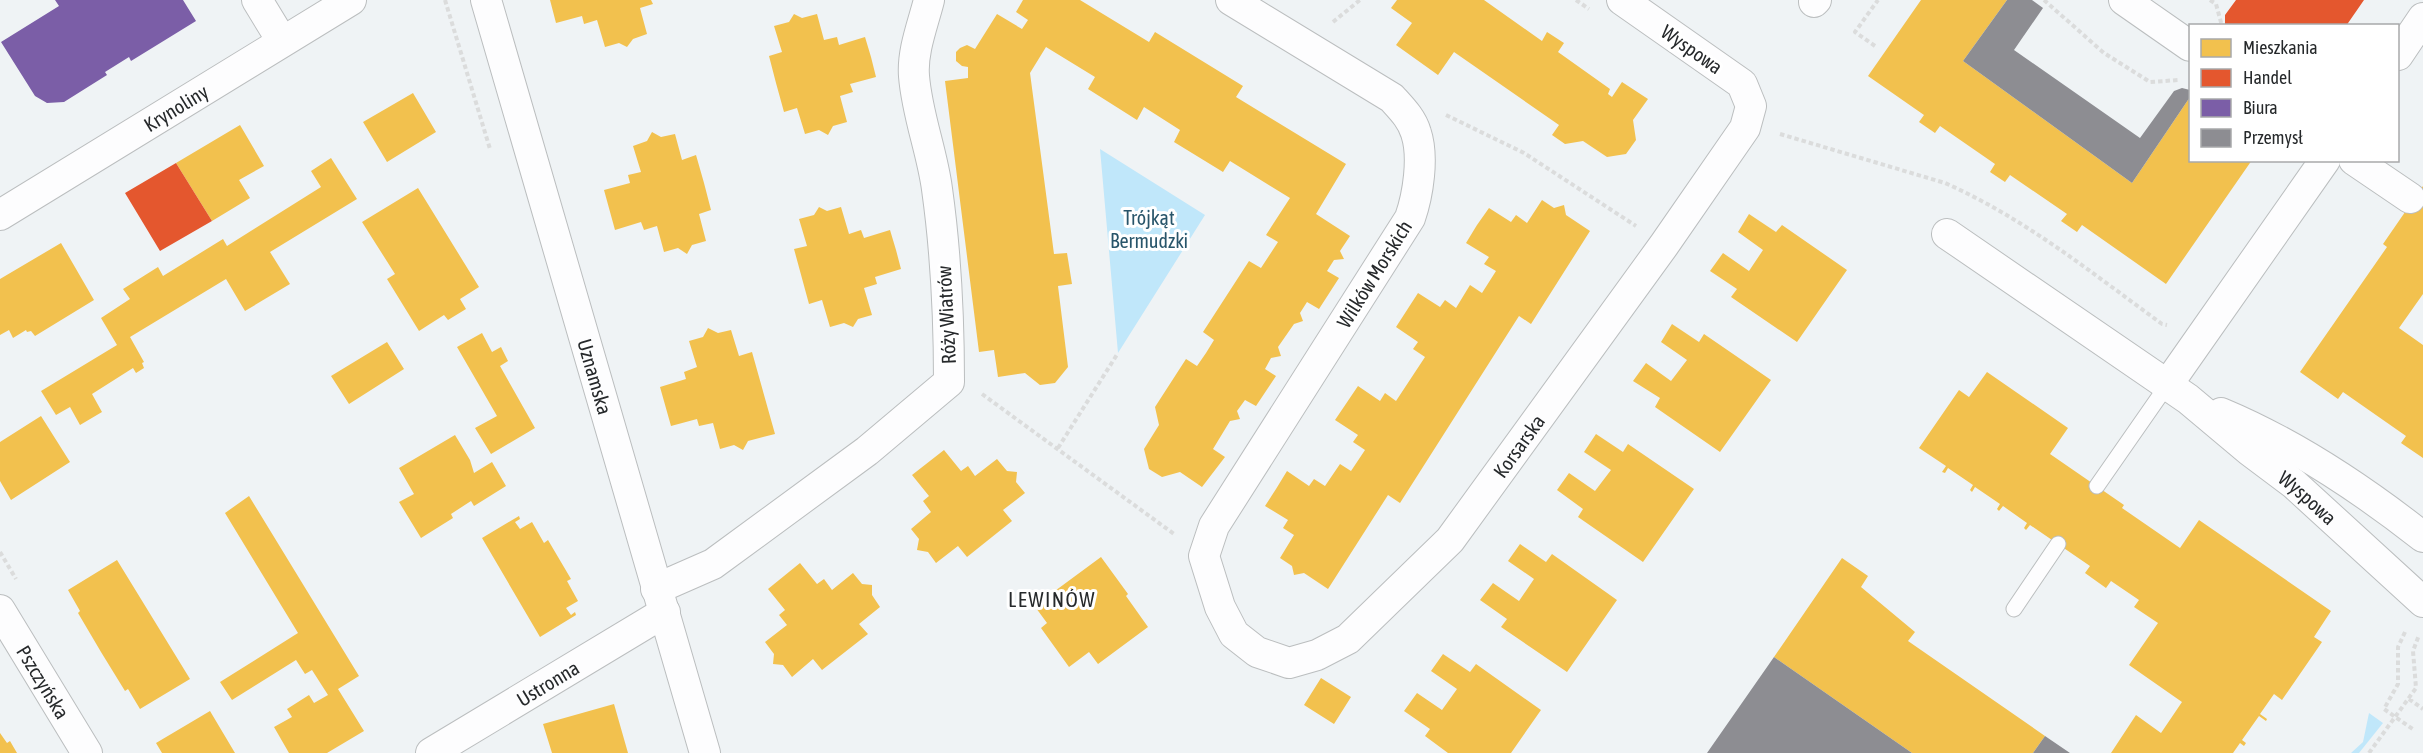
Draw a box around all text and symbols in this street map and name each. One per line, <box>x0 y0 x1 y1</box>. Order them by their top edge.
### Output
street label: Wyspowa <box>1657 20 1727 78</box>
legend <box>2189 24 2399 162</box>
text: Mieszkania <box>2243 37 2318 58</box>
text: Handel <box>2243 67 2292 88</box>
street label: Krynoliny <box>139 79 212 136</box>
text: Biura <box>2243 97 2278 118</box>
text: Przemysł <box>2243 127 2303 148</box>
park label: Trójkąt Bermudzki <box>1110 206 1188 252</box>
street label: Wilków Morskich <box>1332 216 1416 332</box>
street label: Róży Wiatrów <box>932 265 960 365</box>
street label: Uznamska <box>574 336 617 417</box>
street label: Korsarska <box>1488 410 1549 482</box>
street label: Wyspowa <box>2274 465 2341 529</box>
district label: LEWINÓW <box>1008 587 1096 611</box>
street label: Pszczyńska <box>13 641 75 723</box>
street label: Ustronna <box>512 655 583 710</box>

